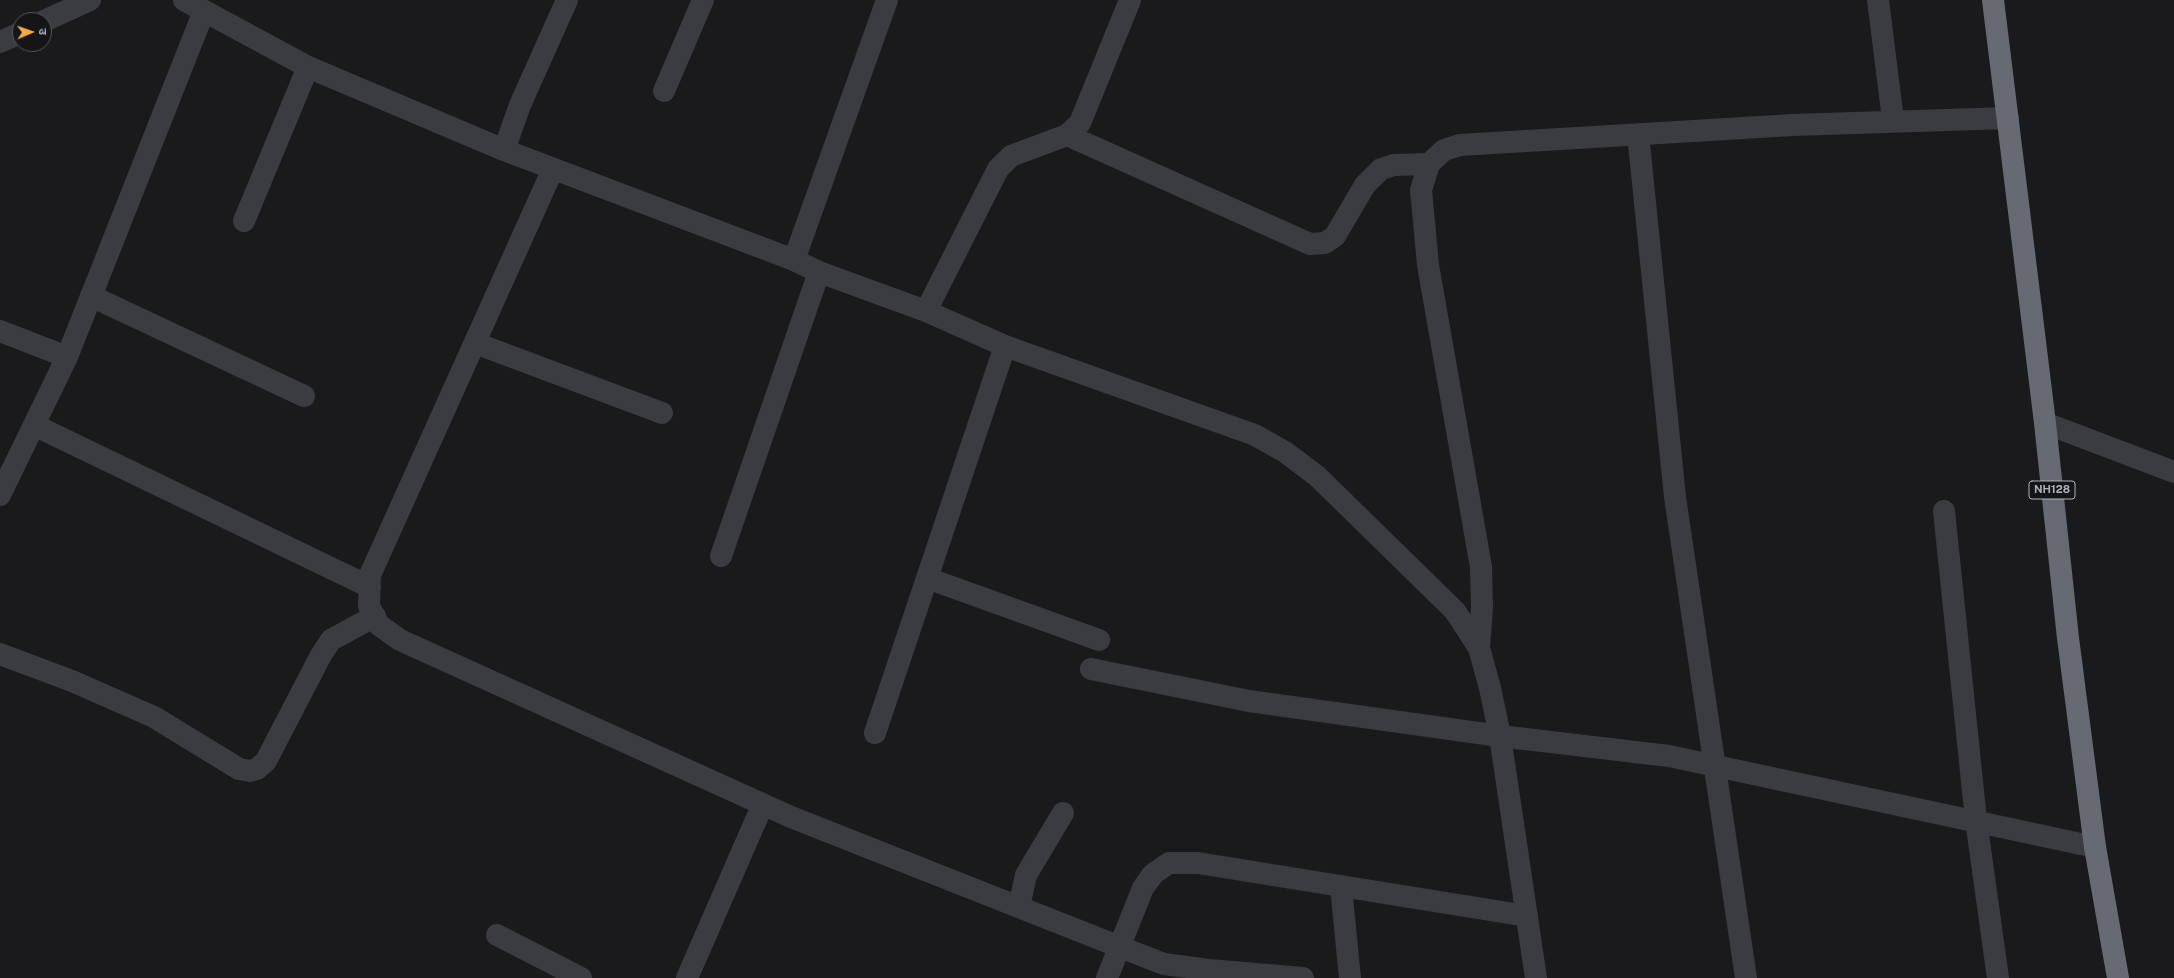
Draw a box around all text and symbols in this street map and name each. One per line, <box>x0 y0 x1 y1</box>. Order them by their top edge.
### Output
north arrow <box>12 12 52 52</box>
text: उ <box>37 28 49 35</box>
road number: NH128 <box>2029 481 2075 499</box>

